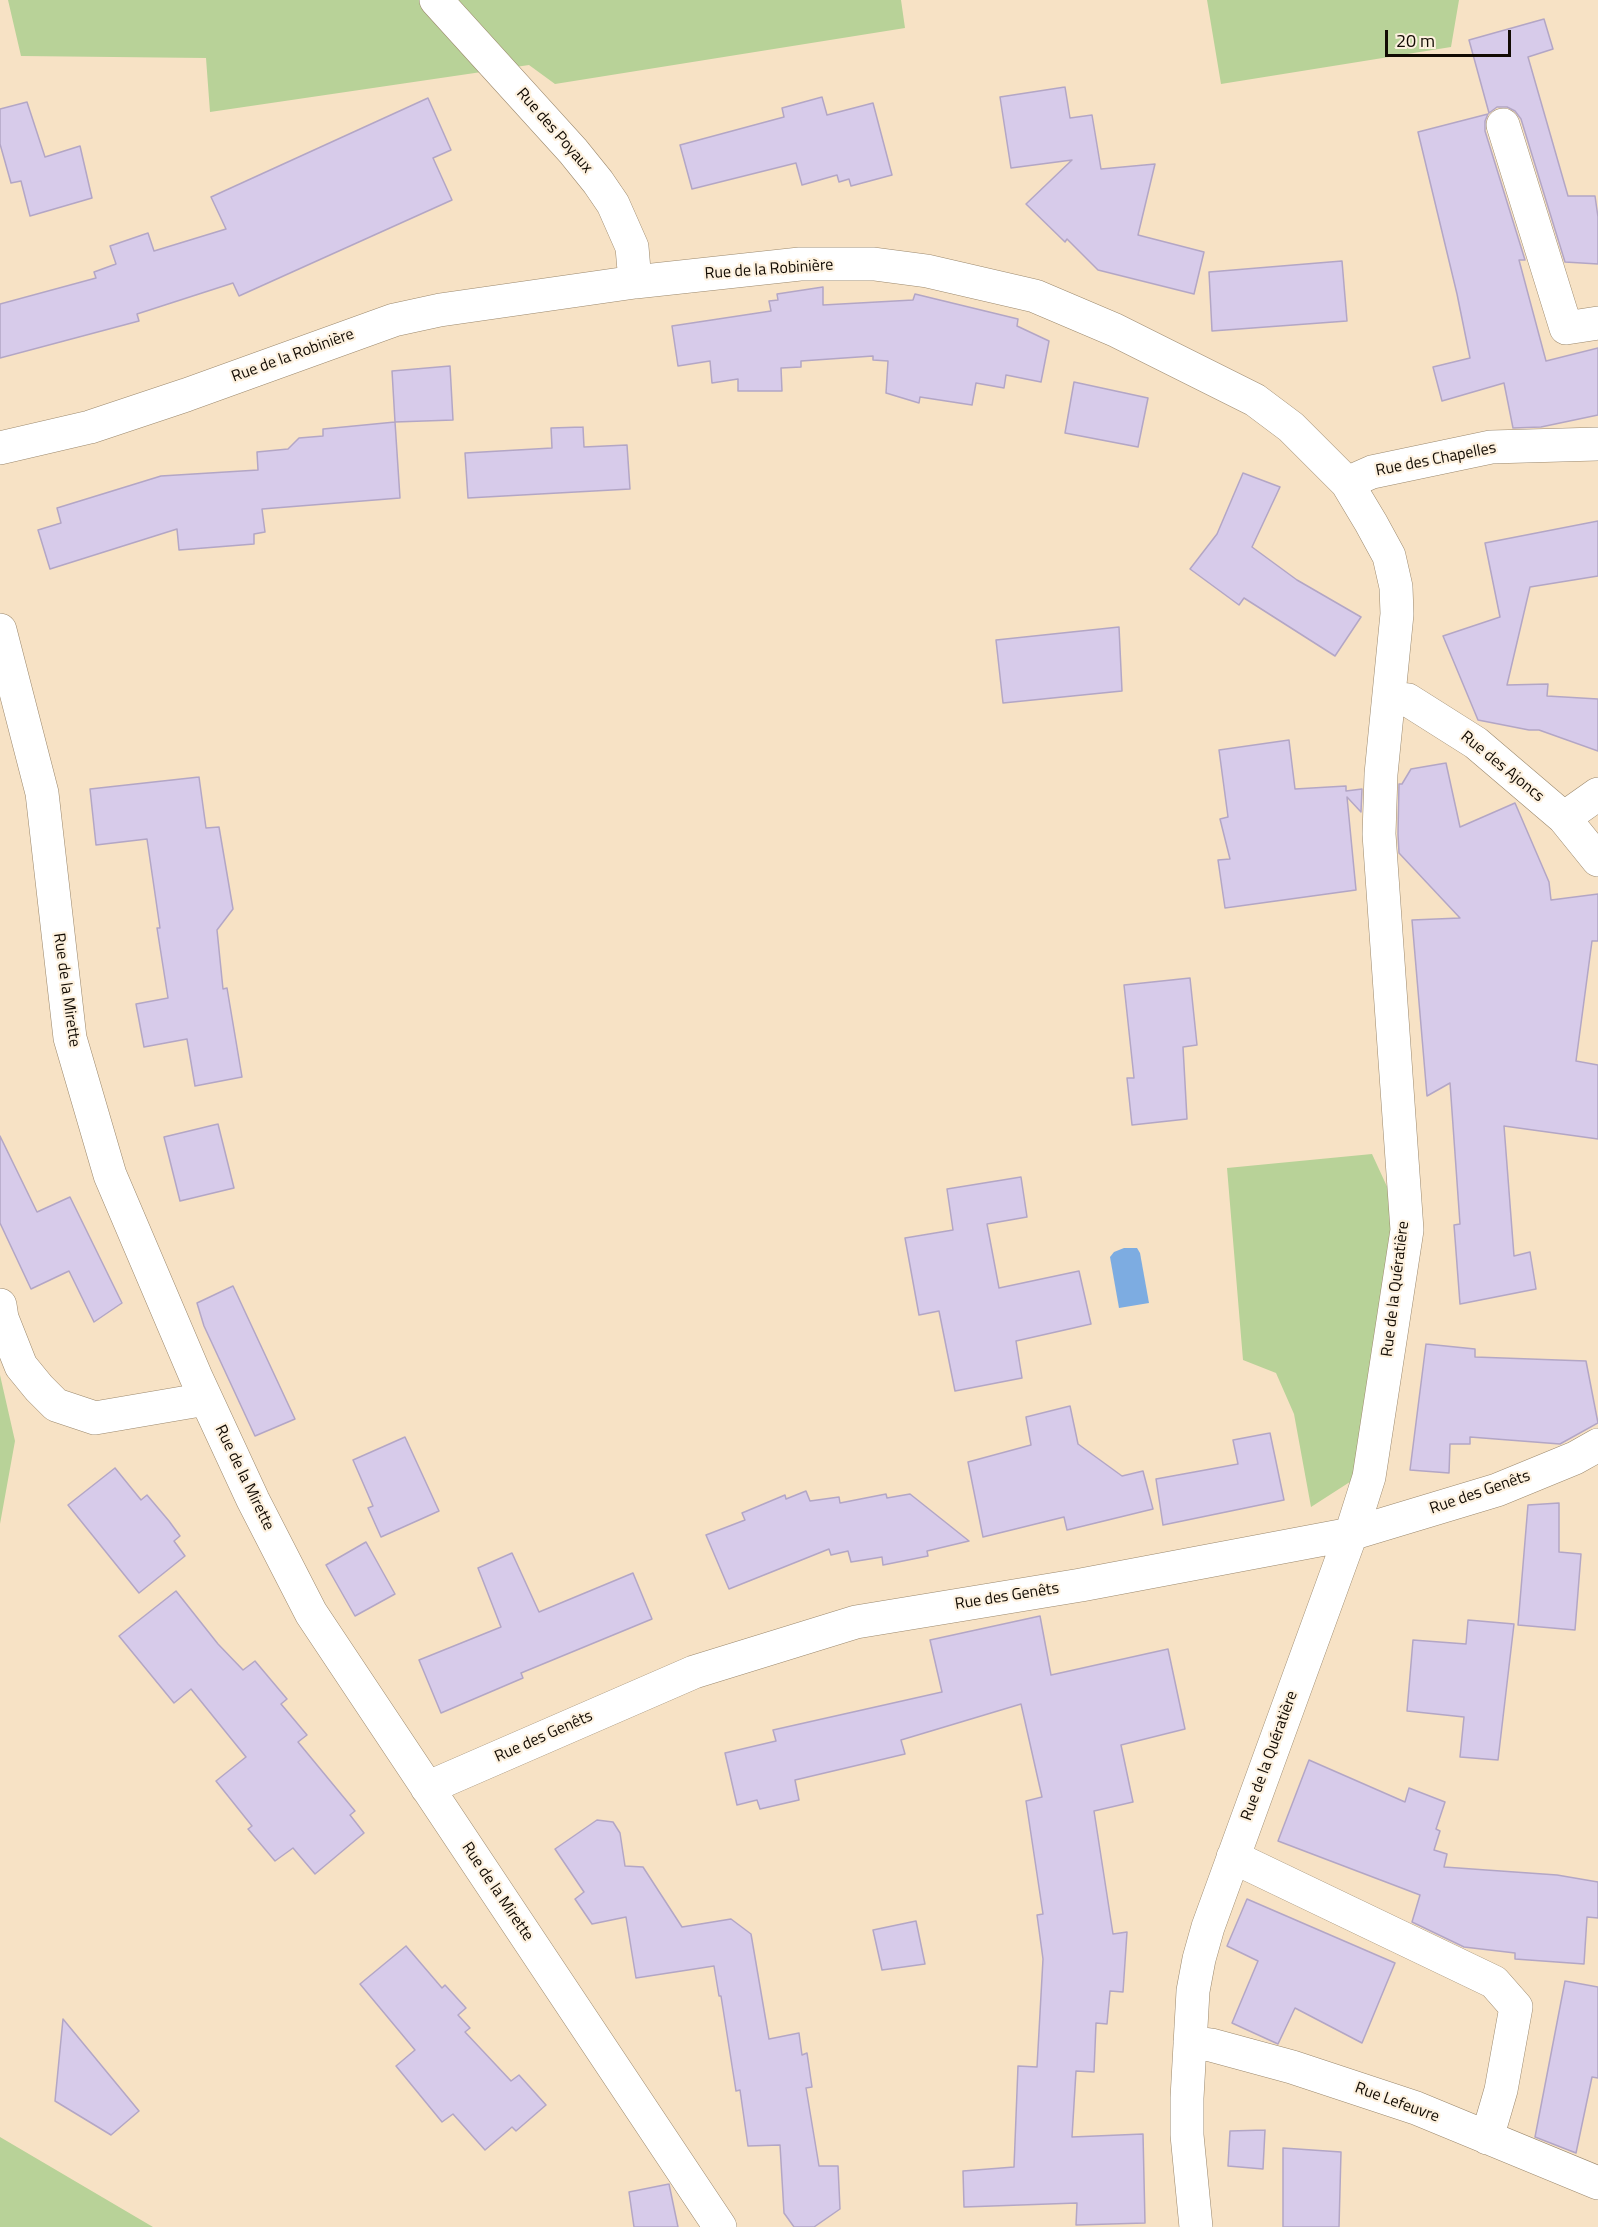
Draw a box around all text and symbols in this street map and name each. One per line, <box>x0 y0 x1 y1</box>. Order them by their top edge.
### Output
scale bar <box>1388 18 1514 56</box>
text: 20 m <box>1396 27 1435 54</box>
street label: Rue des Poyaux <box>512 85 596 177</box>
street label: Rue de la Robinière <box>704 256 834 284</box>
street label: Rue de la Robinière <box>229 325 357 387</box>
street label: Rue des Chapelles <box>1374 439 1498 481</box>
street label: Rue des Ajoncs <box>1456 727 1548 807</box>
street label: Rue de la Mirette <box>49 932 83 1048</box>
street label: Rue de la Quératière <box>1378 1220 1414 1358</box>
street label: Rue de la Mirette <box>210 1422 278 1534</box>
street label: Rue des Genêts <box>1427 1467 1533 1519</box>
street label: Rue des Genêts <box>954 1579 1060 1615</box>
street label: Rue de la Quératière <box>1238 1689 1302 1823</box>
street label: Rue des Genêts <box>492 1707 596 1767</box>
street label: Rue de la Mirette <box>457 1839 537 1945</box>
street label: Rue Lefeuvre <box>1352 2079 1442 2127</box>

